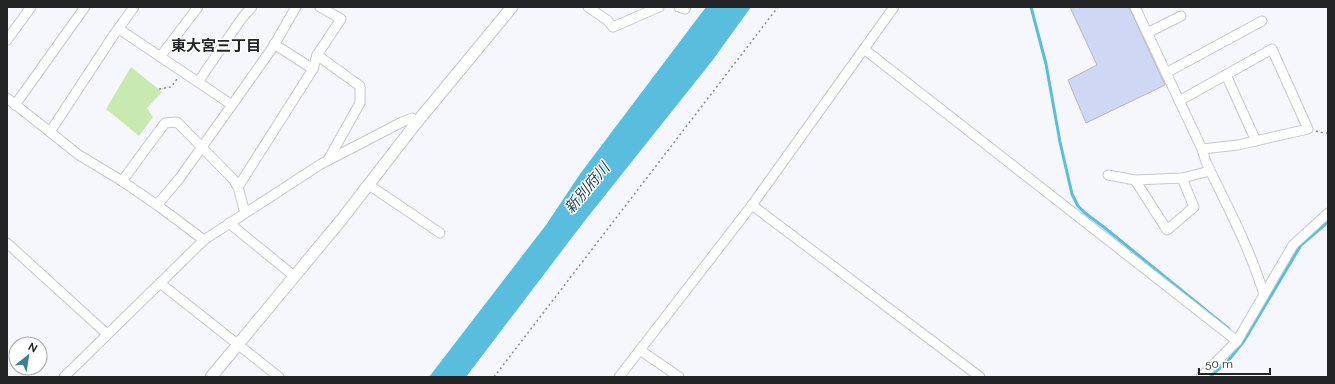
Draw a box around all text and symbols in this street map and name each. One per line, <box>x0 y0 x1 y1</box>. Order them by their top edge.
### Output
district label: 東大宮三丁目 <box>171 37 261 55</box>
water label: 新別府川 <box>561 158 614 217</box>
north arrow <box>8 336 48 376</box>
text: N <box>26 340 40 356</box>
scale bar <box>1199 350 1270 376</box>
text: 50 m <box>1205 357 1233 371</box>

